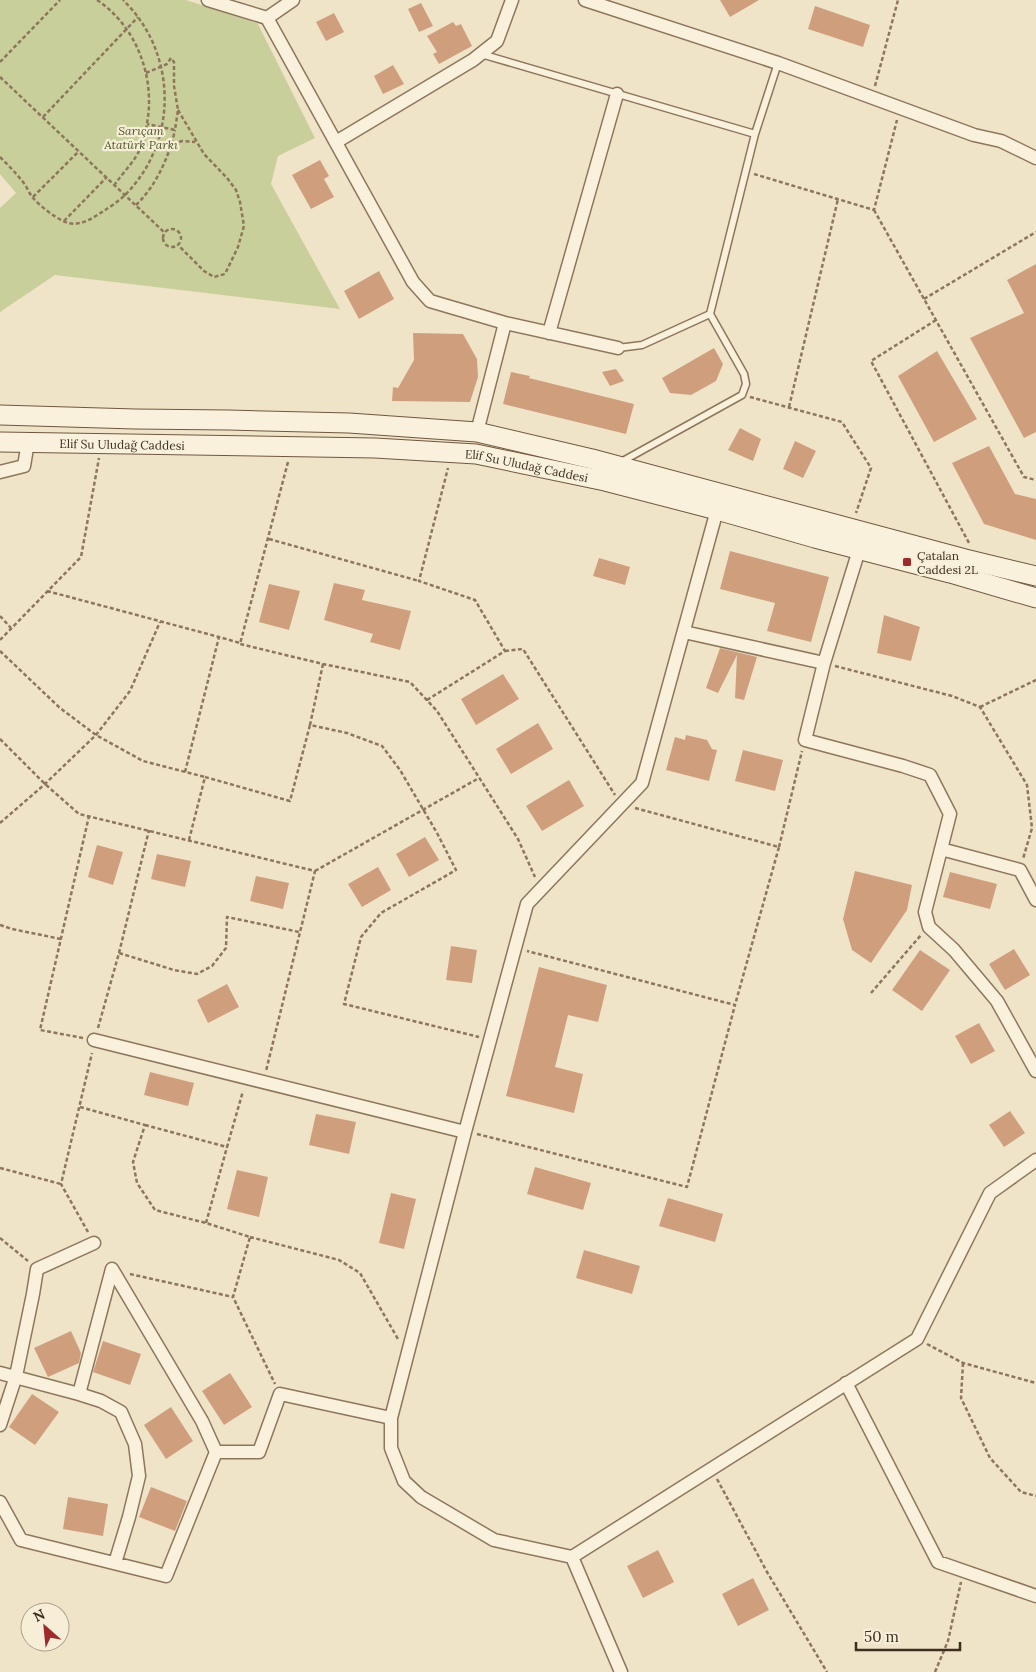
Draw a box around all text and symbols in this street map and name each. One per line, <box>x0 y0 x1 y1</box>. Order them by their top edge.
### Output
park label: Sarıçam Atatürk Parkı <box>103 123 178 152</box>
street label: Elif Su Uludağ Caddesi <box>59 435 185 452</box>
street label: Elif Su Uludağ Caddesi <box>465 446 590 485</box>
place label: Çatalan Caddesi 2L <box>917 548 978 577</box>
marker: Çatalan Caddesi 2L <box>901 556 913 568</box>
north arrow <box>20 1602 70 1652</box>
text: N <box>30 1605 48 1626</box>
scale bar <box>856 1620 960 1652</box>
text: 50 m <box>864 1627 899 1646</box>

